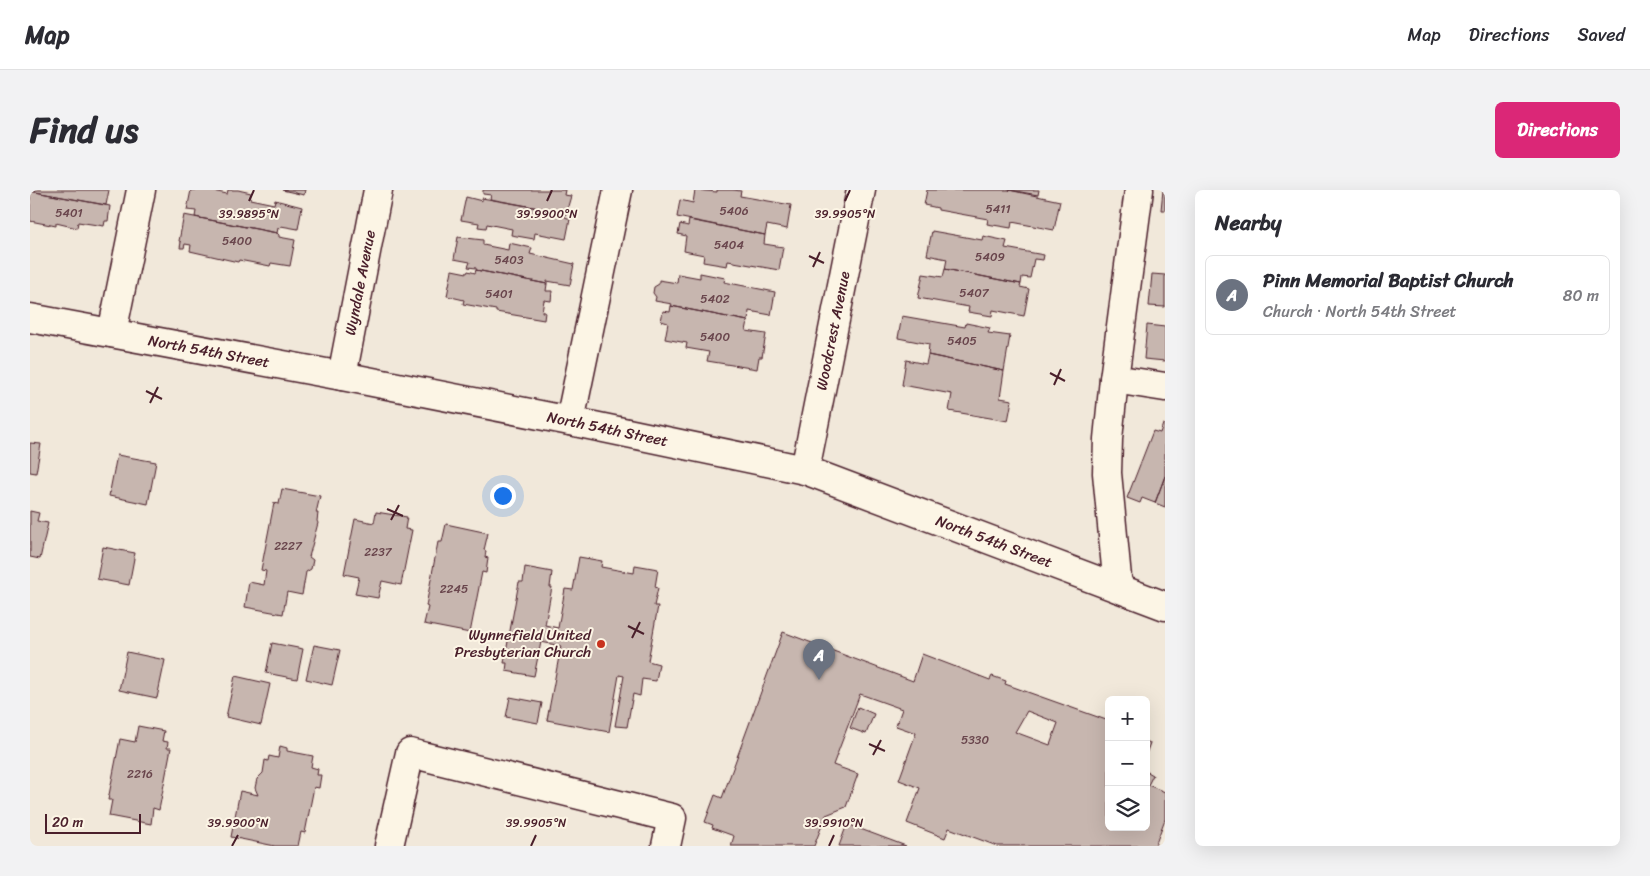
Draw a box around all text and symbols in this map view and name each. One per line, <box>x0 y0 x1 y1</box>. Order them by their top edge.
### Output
text: Map <box>25 14 69 56</box>
text: Map <box>1408 19 1441 51</box>
text: Directions <box>1469 19 1550 51</box>
text: Saved <box>1578 19 1625 51</box>
text: Find us <box>30 99 138 161</box>
button: Directions <box>1495 102 1620 158</box>
house number: 5411 <box>985 198 1011 220</box>
house number: 5406 <box>719 200 749 222</box>
house number: 5401 <box>55 202 83 224</box>
text: 39.9895°N <box>219 203 280 225</box>
text: 39.9900°N <box>517 203 578 225</box>
text: 39.9905°N <box>815 203 876 225</box>
text: Nearby <box>1215 204 1281 242</box>
street label: Wyndale Avenue <box>337 228 383 338</box>
house number: 5400 <box>222 230 252 252</box>
house number: 5404 <box>714 234 744 256</box>
house number: 5409 <box>975 246 1005 268</box>
house number: 5403 <box>494 249 524 271</box>
text: Pinn Memorial Baptist Church <box>1263 264 1514 297</box>
street label: Woodcrest Avenue <box>808 269 857 393</box>
text: A <box>1227 281 1237 310</box>
text: 80 m <box>1563 281 1599 310</box>
house number: 5407 <box>959 282 990 304</box>
house number: 5401 <box>485 283 513 305</box>
house number: 5402 <box>700 288 730 310</box>
text: Church · North 54th Street <box>1263 297 1457 326</box>
house number: 5400 <box>700 326 730 348</box>
street label: North 54th Street <box>146 327 272 375</box>
house number: 5405 <box>947 330 977 352</box>
street label: North 54th Street <box>545 404 671 454</box>
your location <box>490 483 516 509</box>
street label: North 54th Street <box>932 508 1057 576</box>
house number: 2227 <box>274 535 303 557</box>
house number: 2237 <box>364 541 393 563</box>
house number: 2245 <box>440 578 468 600</box>
place label: Wynnefield United Presbyterian Church <box>455 622 592 665</box>
marker: Wynnefield United Presbyterian Church <box>595 638 607 650</box>
pin: A <box>803 639 835 680</box>
map controls <box>1105 696 1150 831</box>
button: + <box>1105 696 1150 741</box>
house number: 5330 <box>961 729 989 751</box>
button: − <box>1105 741 1150 786</box>
house number: 2216 <box>127 763 153 785</box>
button: layers <box>1105 786 1150 831</box>
text: 20 m <box>52 810 83 835</box>
scale bar <box>45 811 141 834</box>
text: 39.9900°N <box>208 812 269 834</box>
text: 39.9905°N <box>506 812 567 834</box>
text: 39.9910°N <box>805 812 864 834</box>

